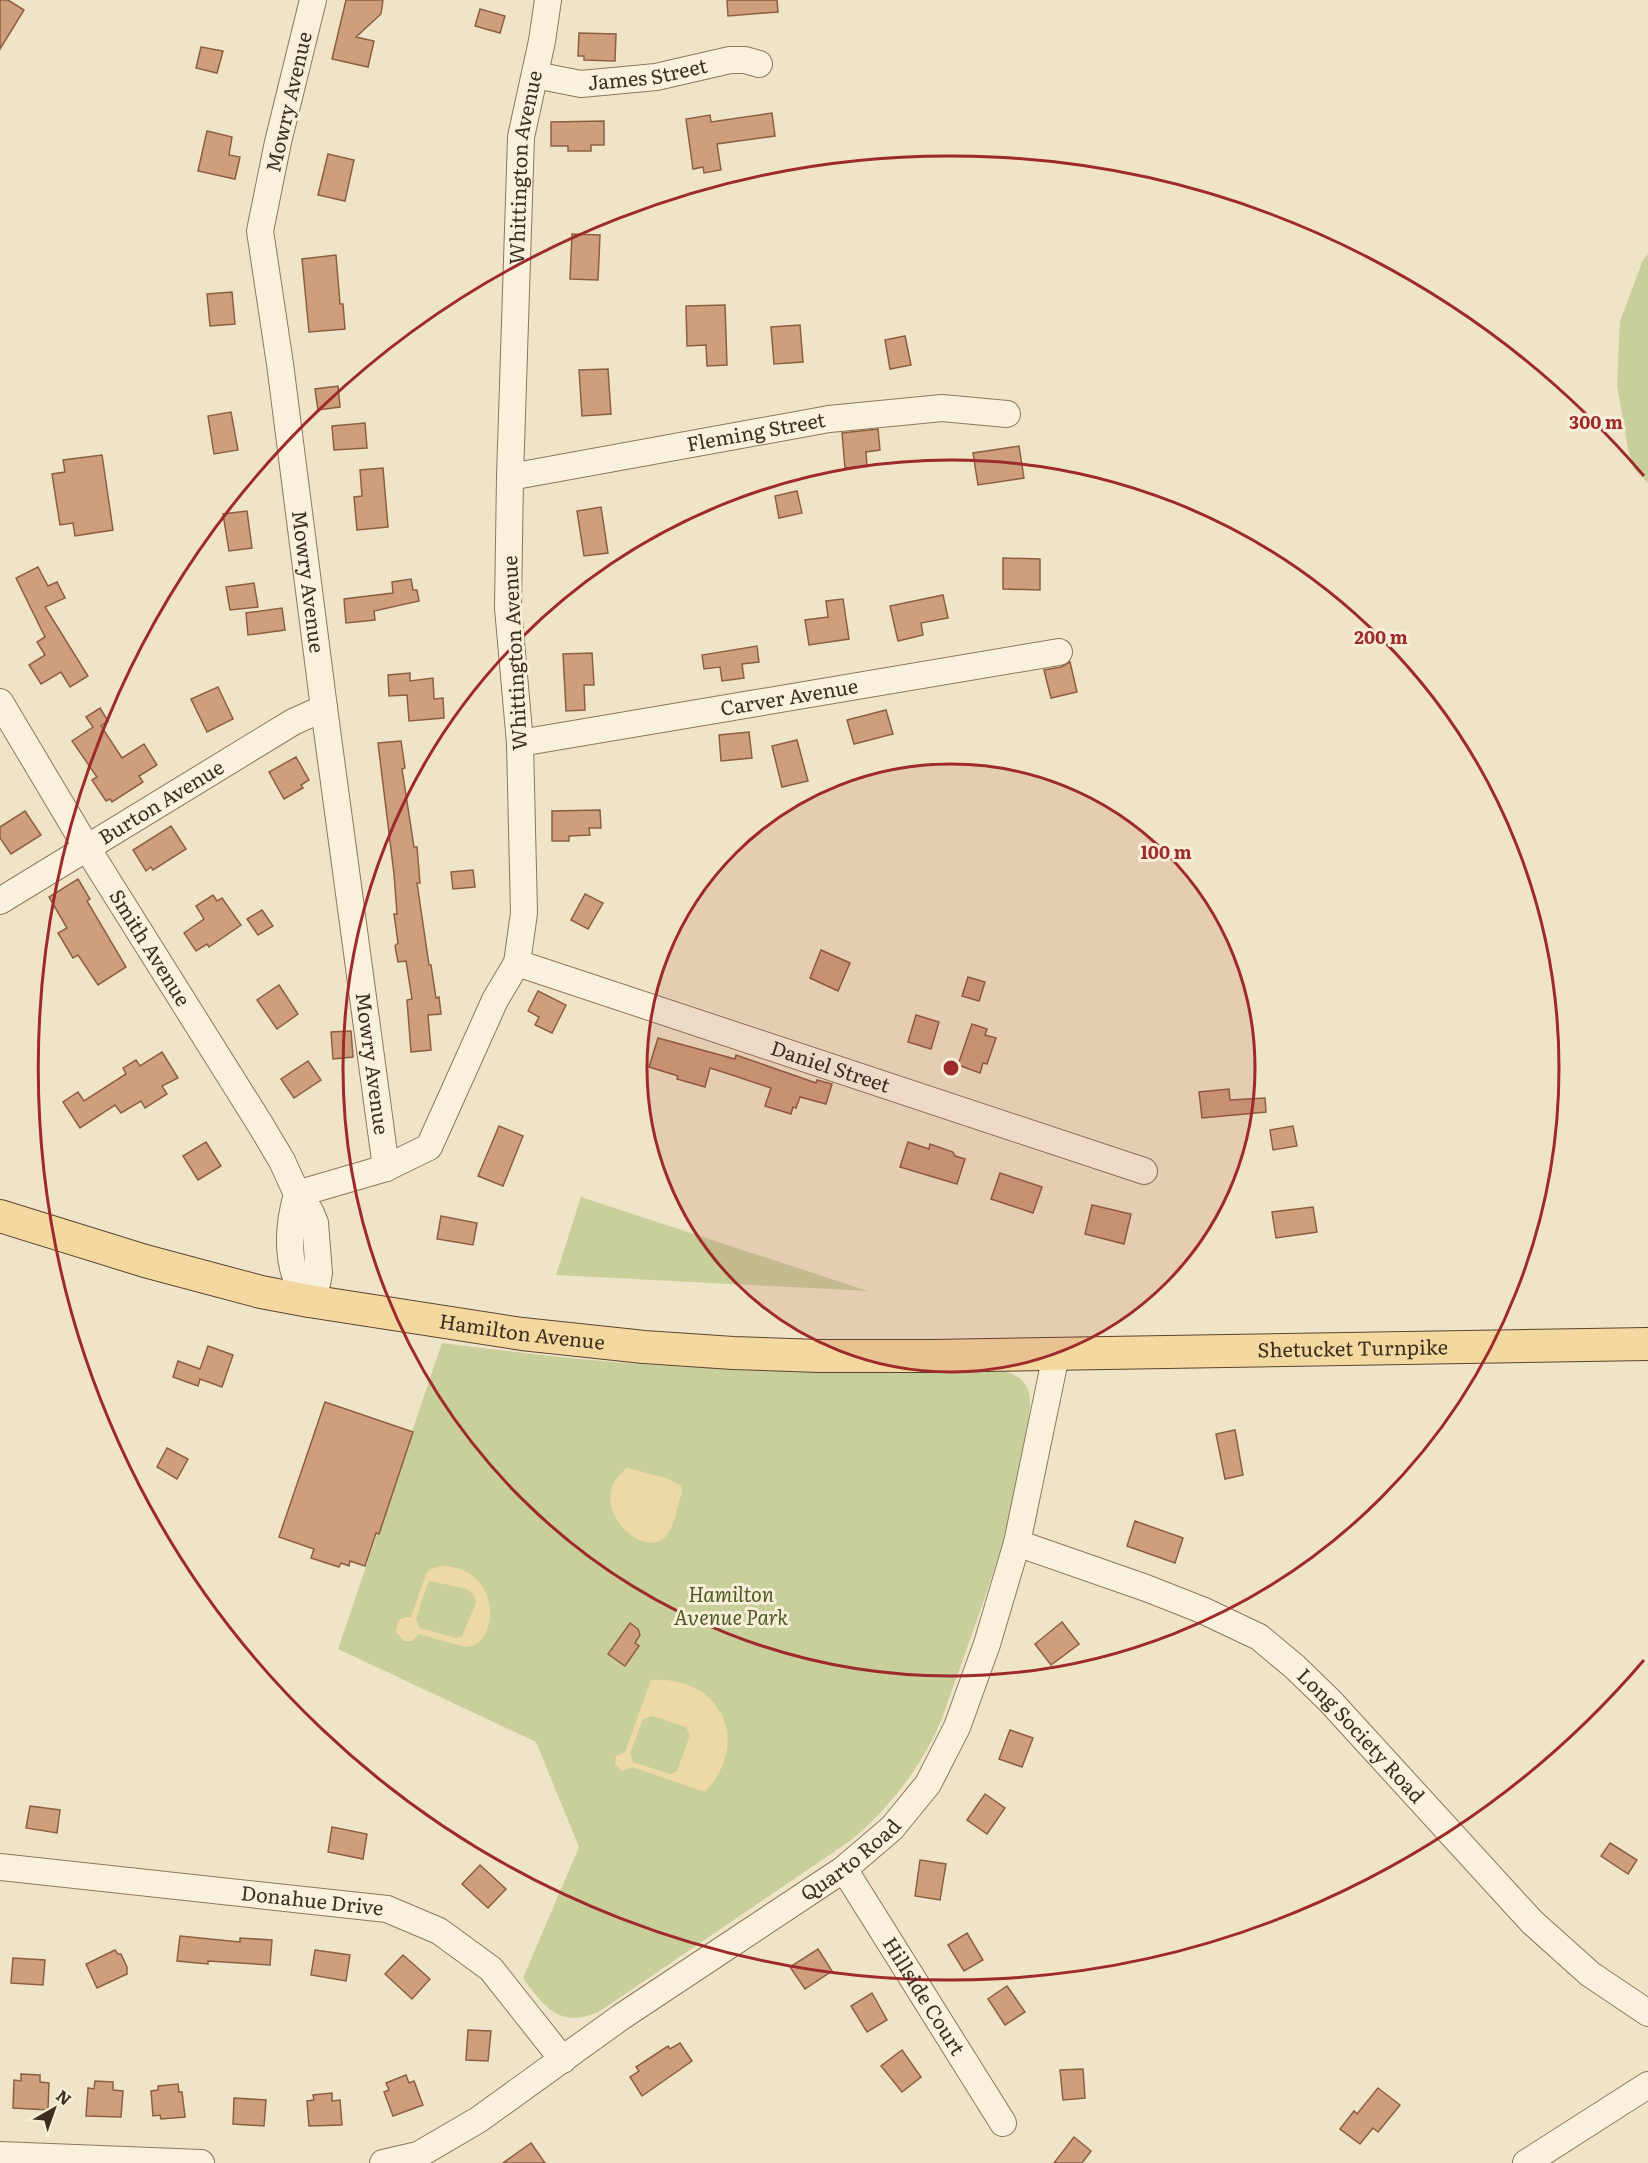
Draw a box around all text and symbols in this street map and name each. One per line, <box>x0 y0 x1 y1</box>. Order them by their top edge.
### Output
street label: Mowry Avenue <box>256 28 318 175</box>
street label: James Street <box>586 49 710 96</box>
street label: Whittington Avenue <box>500 67 548 265</box>
street label: Fleming Street <box>684 403 827 458</box>
text: 300 m <box>1569 408 1623 435</box>
street label: Mowry Avenue <box>286 508 334 655</box>
street label: Whittington Avenue <box>493 555 533 751</box>
text: 200 m <box>1354 623 1408 650</box>
street label: Carver Avenue <box>718 669 860 722</box>
street label: Burton Avenue <box>92 751 229 851</box>
text: 100 m <box>1140 838 1192 865</box>
street label: Smith Avenue <box>103 883 199 1011</box>
street label: Mowry Avenue <box>349 990 398 1136</box>
street label: Daniel Street <box>767 1031 894 1099</box>
centre of rings <box>941 1058 961 1078</box>
street label: Hamilton Avenue <box>437 1304 607 1356</box>
street label: Shetucket Turnpike <box>1257 1330 1448 1364</box>
park label: Hamilton Avenue Park <box>674 1578 788 1631</box>
street label: Long Society Road <box>1291 1660 1433 1809</box>
street label: Quarto Road <box>793 1811 907 1907</box>
street label: Donahue Drive <box>240 1876 385 1922</box>
street label: Hillside Court <box>877 1930 974 2060</box>
north arrow <box>24 2079 84 2139</box>
text: N <box>51 2083 77 2110</box>

